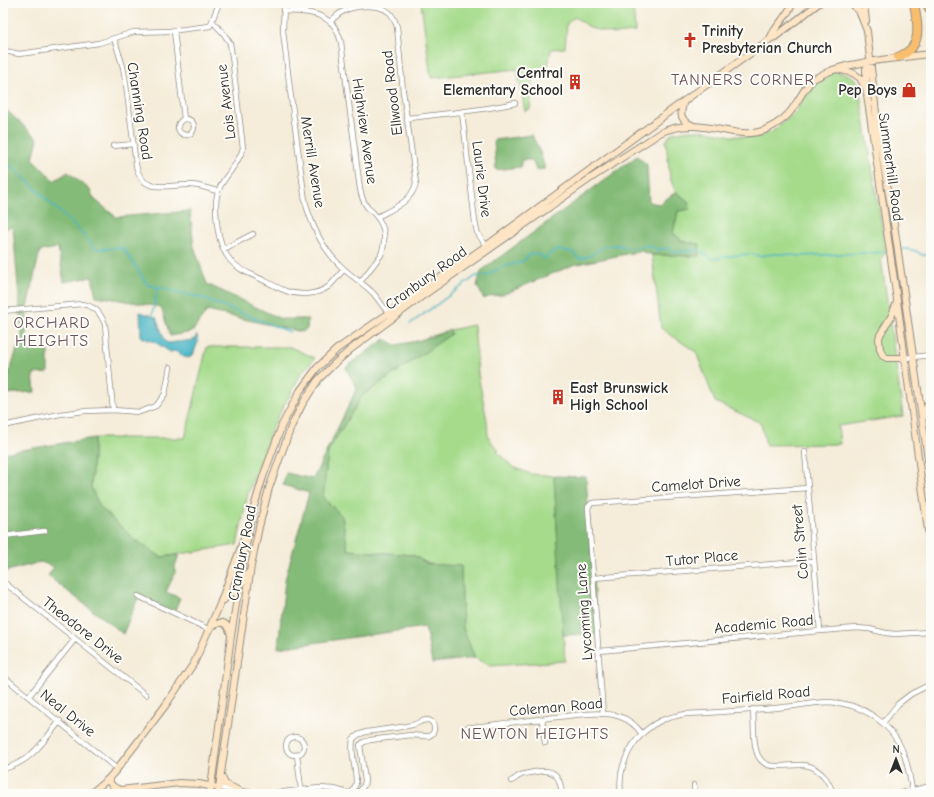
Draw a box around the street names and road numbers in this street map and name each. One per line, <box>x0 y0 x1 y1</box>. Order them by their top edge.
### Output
street label: Ellwood Road <box>378 49 406 137</box>
street label: Channing Road <box>123 61 157 161</box>
street label: Lois Avenue <box>212 63 240 141</box>
street label: Highview Avenue <box>349 77 381 186</box>
street label: Summerhill Road <box>874 111 908 223</box>
street label: Merrill Avenue <box>297 115 329 210</box>
street label: Laurie Drive <box>468 140 496 219</box>
street label: Cranbury Road <box>382 242 470 314</box>
street label: Camelot Drive <box>651 472 742 496</box>
street label: Colin Street <box>788 503 812 580</box>
street label: Cranbury Road <box>224 504 260 602</box>
street label: Tutor Place <box>665 546 739 570</box>
street label: Lycoming Lane <box>572 563 596 661</box>
street label: Theodore Drive <box>39 593 127 667</box>
street label: Academic Road <box>714 611 814 637</box>
street label: Fairfield Road <box>721 682 811 708</box>
street label: Neal Drive <box>37 685 100 741</box>
street label: Coleman Road <box>509 694 603 720</box>

